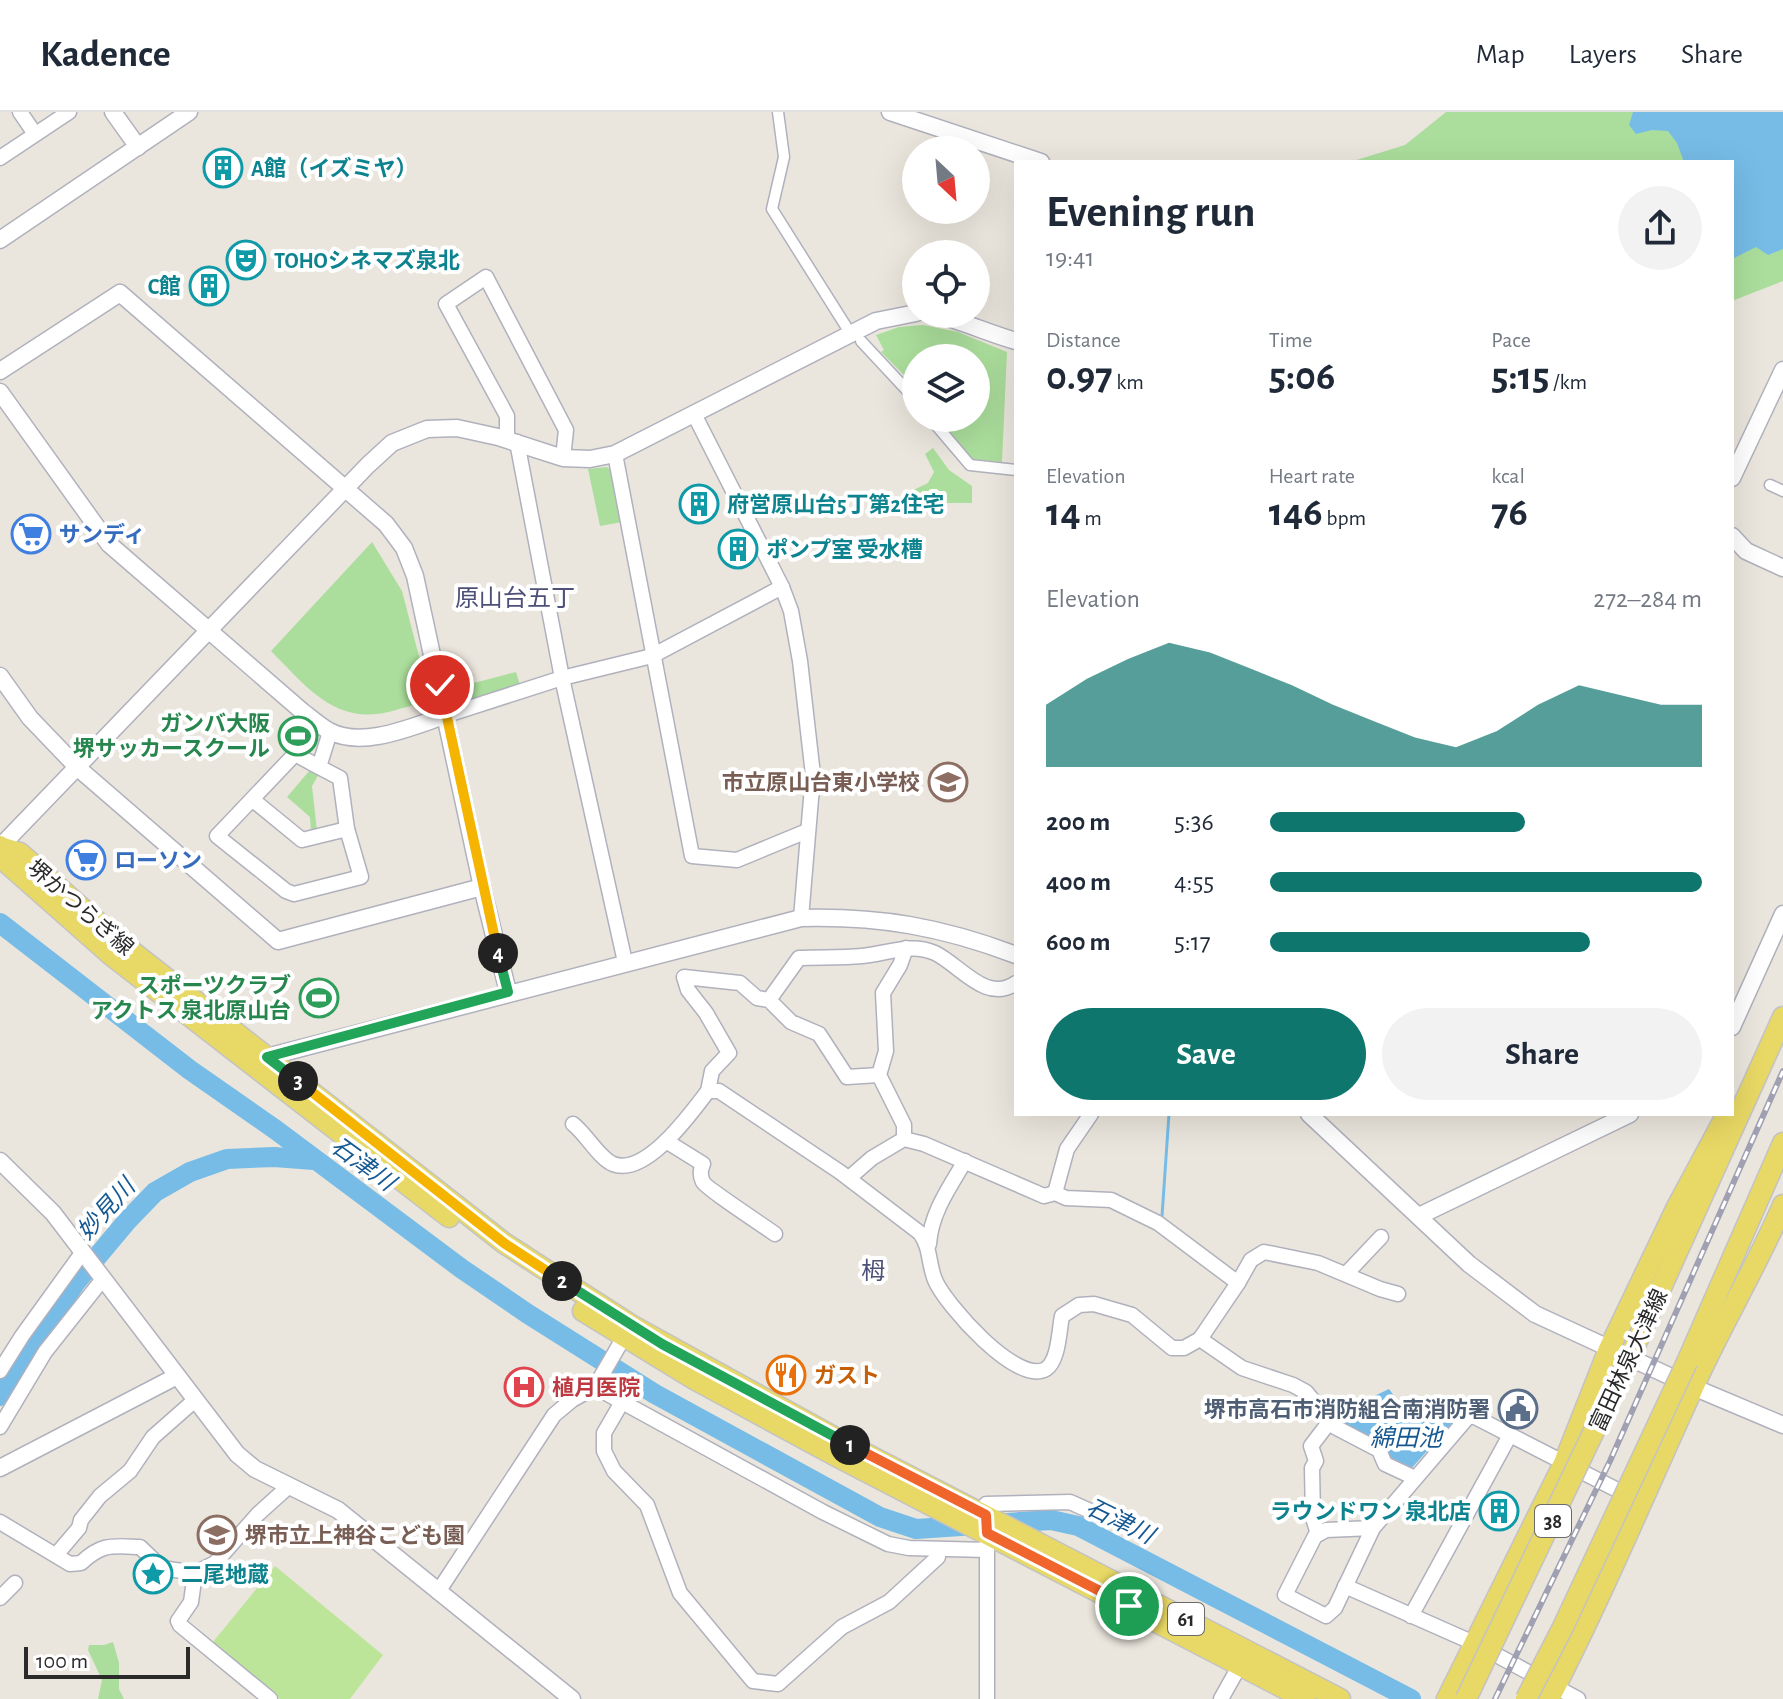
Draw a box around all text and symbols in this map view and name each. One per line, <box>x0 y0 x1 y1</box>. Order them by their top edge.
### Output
text: Kadence <box>40 36 171 74</box>
text: Map <box>1476 41 1525 69</box>
text: Layers <box>1569 41 1637 69</box>
text: Share <box>1681 41 1743 69</box>
north arrow <box>902 136 990 224</box>
map controls <box>902 136 990 432</box>
building icon: A館（イズミヤ） <box>202 147 244 189</box>
place label: A館（イズミヤ） <box>251 156 418 180</box>
button: share <box>1618 186 1702 270</box>
text: Evening run <box>1046 191 1255 235</box>
theatre icon: TOHOシネマズ泉北 <box>225 239 267 281</box>
button: locate <box>902 240 990 328</box>
text: 19:41 <box>1046 245 1095 271</box>
place label: TOHOシネマズ泉北 <box>274 248 460 272</box>
building icon: C館 <box>188 265 230 307</box>
place label: C館 <box>148 275 181 298</box>
text: Distance <box>1046 329 1121 351</box>
text: Time <box>1269 329 1313 351</box>
text: Pace <box>1491 329 1531 351</box>
button: layers <box>902 344 990 432</box>
text: 0.97 <box>1046 357 1113 397</box>
text: 5:06 <box>1269 357 1335 397</box>
text: 5:15 <box>1491 357 1549 397</box>
text: km <box>1113 371 1144 393</box>
text: /km <box>1549 371 1587 393</box>
text: Elevation <box>1046 465 1126 487</box>
text: Heart rate <box>1269 465 1355 487</box>
text: kcal <box>1491 465 1525 487</box>
building icon: 府営原山台5丁第2住宅 <box>678 483 720 525</box>
place label: 府営原山台5丁第2住宅 <box>727 493 945 516</box>
text: 14 <box>1046 493 1081 533</box>
text: 146 <box>1269 493 1323 533</box>
text: 76 <box>1491 493 1528 533</box>
text: m <box>1081 507 1102 529</box>
text: bpm <box>1323 507 1366 529</box>
supermarket icon: サンディ <box>10 513 52 555</box>
place label: サンディ <box>59 522 145 546</box>
building icon: ポンプ室 受水槽 <box>717 528 759 570</box>
place label: ポンプ室 受水槽 <box>766 537 923 561</box>
district label: 原山台五丁 <box>455 585 575 611</box>
text: Elevation <box>1046 586 1140 612</box>
text: 272–284 m <box>1593 586 1702 612</box>
pin <box>406 651 474 719</box>
icon: check <box>418 663 462 707</box>
place label: ガンバ大阪 堺サッカースクール <box>73 712 270 760</box>
sports icon: ガンバ大阪 堺サッカースクール <box>277 715 319 757</box>
school or university icon: 市立原山台東小学校 <box>927 761 969 803</box>
place label: 市立原山台東小学校 <box>722 771 920 794</box>
text: 200 m <box>1046 809 1110 835</box>
text: 5:36 <box>1174 809 1214 835</box>
supermarket icon: ローソン <box>65 839 107 881</box>
place label: ローソン <box>114 850 202 872</box>
street label: 堺かつらぎ線 <box>23 855 138 959</box>
text: 400 m <box>1046 869 1111 895</box>
text: 4:55 <box>1174 869 1214 895</box>
text: 600 m <box>1046 929 1111 955</box>
text: 5:17 <box>1174 929 1211 955</box>
pin: 4 <box>478 933 518 973</box>
text: 4 <box>492 942 504 964</box>
place label: スポーツクラブ アクトス 泉北原山台 <box>91 973 291 1022</box>
sports icon: スポーツクラブ アクトス 泉北原山台 <box>298 977 340 1019</box>
button: Save <box>1046 1008 1366 1100</box>
button: Share <box>1382 1008 1702 1100</box>
pin: 3 <box>278 1061 318 1101</box>
text: 3 <box>293 1070 303 1092</box>
water label: 石津川 <box>326 1132 402 1197</box>
water label: 妙見川 <box>72 1171 142 1244</box>
district label: 栂 <box>861 1258 885 1284</box>
pin: 2 <box>542 1261 582 1301</box>
text: 2 <box>557 1270 567 1292</box>
street label: 富田林泉大津線 <box>1585 1286 1671 1435</box>
restaurant icon: ガスト <box>765 1354 807 1396</box>
place label: ガスト <box>814 1364 880 1387</box>
hospital icon: 植月医院 <box>503 1366 545 1408</box>
place label: 植月医院 <box>552 1376 640 1399</box>
public building icon: 堺市高石市消防組合南消防署 <box>1497 1388 1539 1430</box>
place label: 堺市高石市消防組合南消防署 <box>1204 1398 1490 1421</box>
pin: 1 <box>830 1425 870 1465</box>
water label: 綿田池 <box>1370 1425 1444 1451</box>
text: 1 <box>846 1434 854 1456</box>
building icon: ラウンドワン 泉北店 <box>1478 1490 1520 1532</box>
water label: 石津川 <box>1082 1494 1161 1550</box>
place label: ラウンドワン 泉北店 <box>1270 1500 1471 1523</box>
road number: 38 <box>1535 1505 1571 1537</box>
school or university icon: 堺市立上神谷こども園 <box>196 1514 238 1556</box>
place label: 堺市立上神谷こども園 <box>245 1524 465 1547</box>
place icon: 二尾地蔵 <box>132 1553 174 1595</box>
place label: 二尾地蔵 <box>181 1563 269 1586</box>
pin <box>1095 1572 1163 1640</box>
icon: arrive <box>1107 1584 1151 1628</box>
road number: 61 <box>1168 1603 1204 1635</box>
scale bar <box>24 1643 190 1679</box>
text: 100 m <box>36 1650 88 1672</box>

